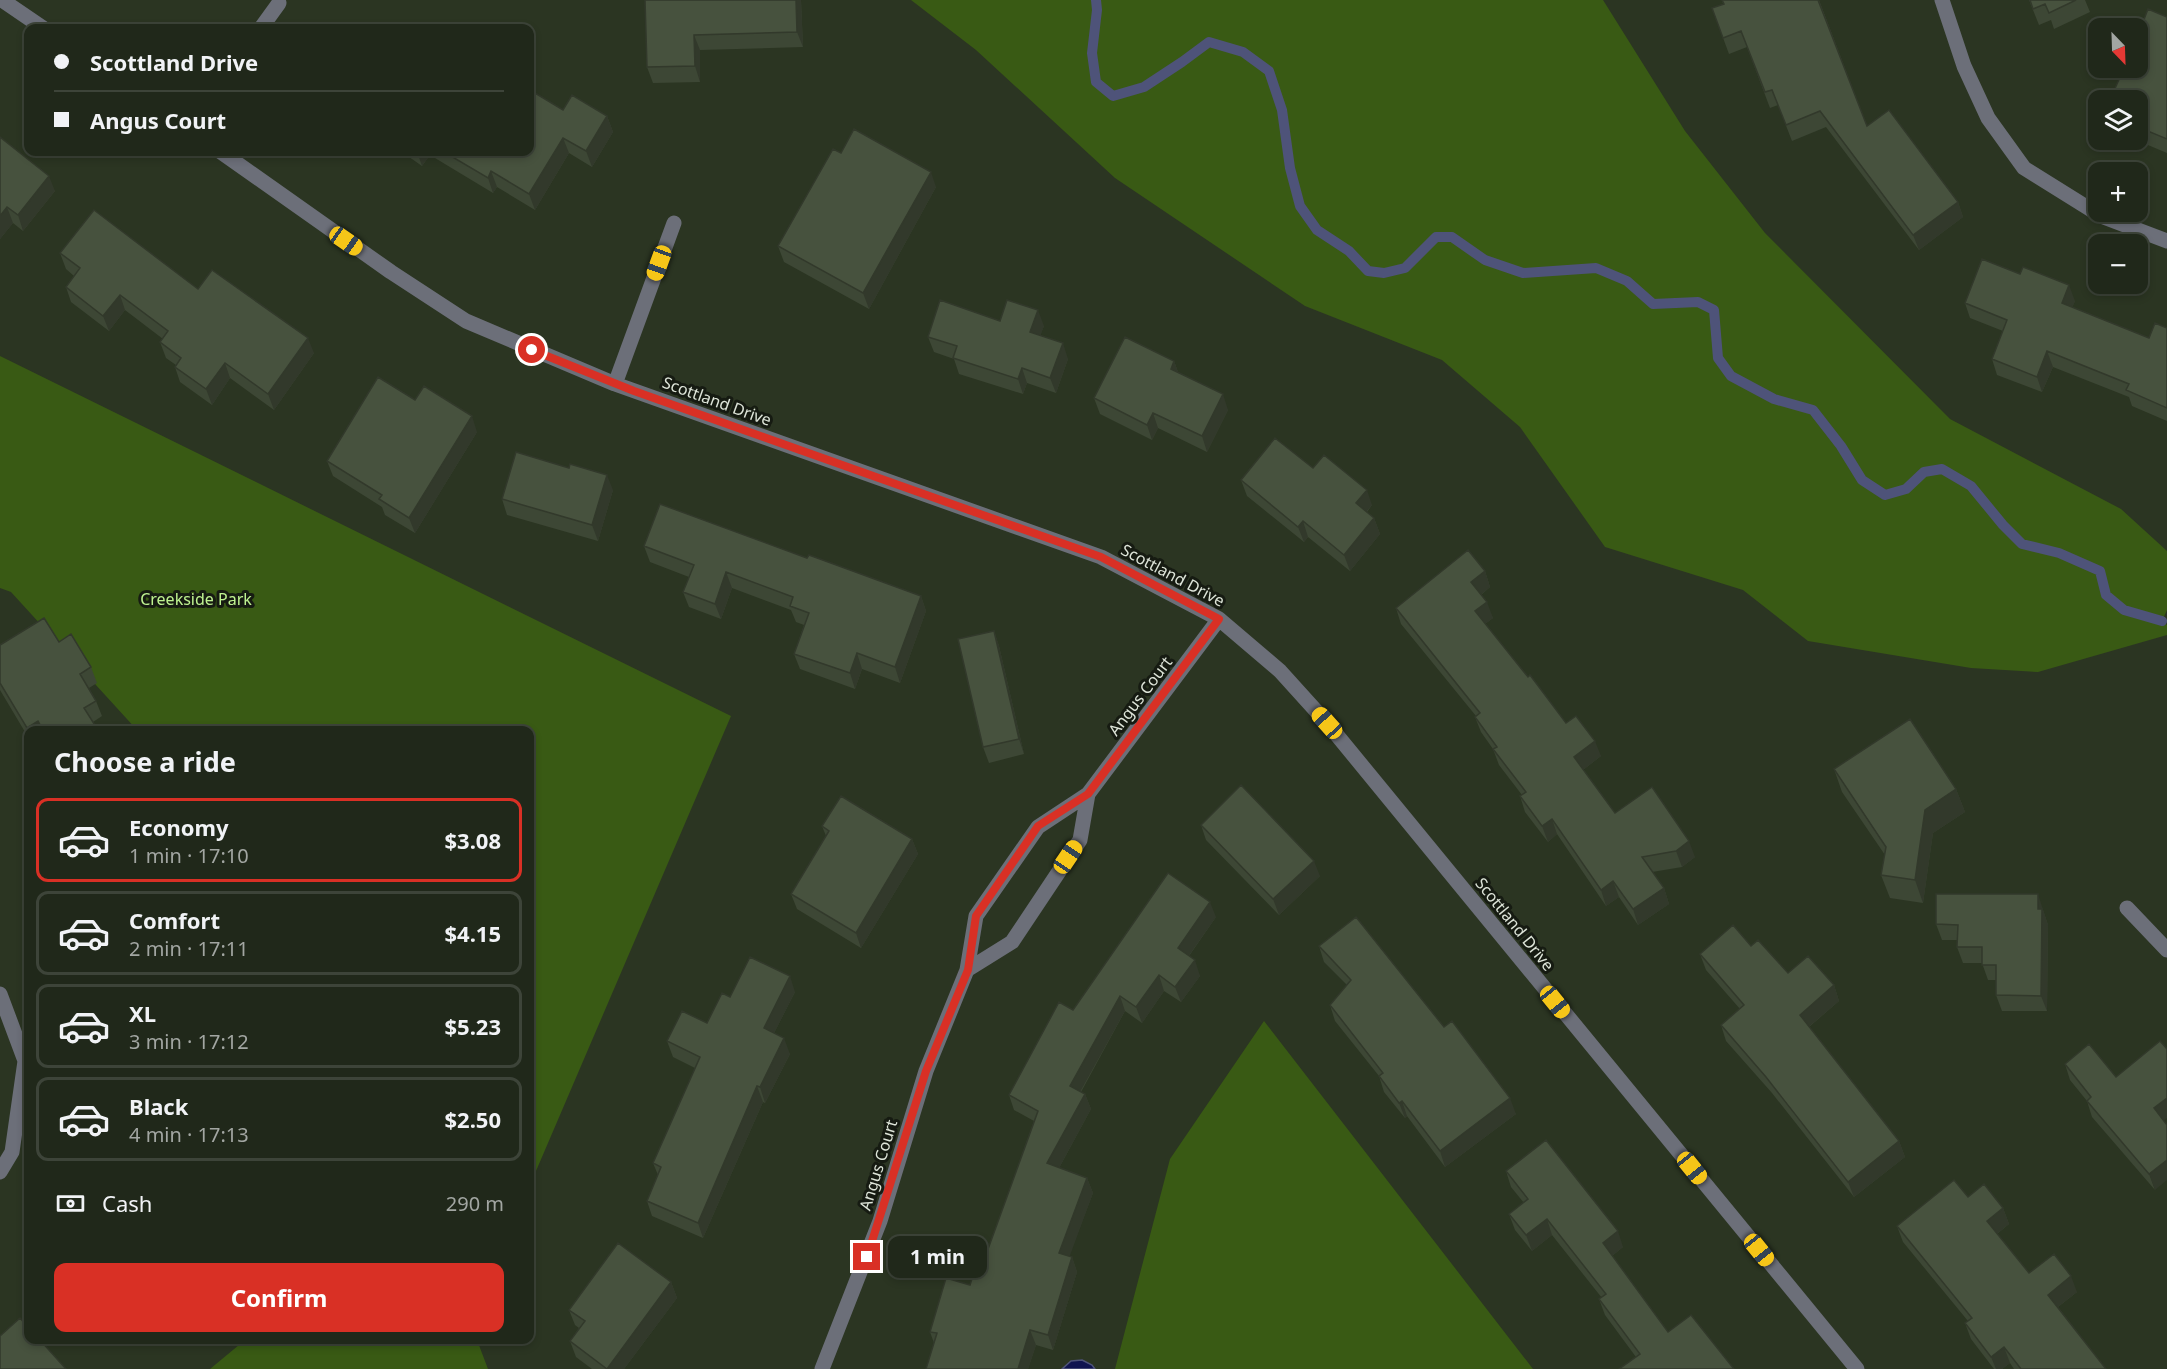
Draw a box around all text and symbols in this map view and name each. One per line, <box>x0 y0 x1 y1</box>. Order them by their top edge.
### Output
north arrow <box>2088 18 2148 78</box>
map controls <box>2088 18 2148 294</box>
text: Scottland Drive <box>90 47 258 77</box>
button: layers <box>2088 90 2148 150</box>
text: Angus Court <box>90 105 226 135</box>
button: + <box>2088 162 2148 222</box>
car <box>326 223 366 259</box>
button: − <box>2088 234 2148 294</box>
car <box>644 243 674 283</box>
route start <box>518 336 545 363</box>
street label: Scottland Drive <box>660 371 774 431</box>
street label: Scottland Drive <box>1117 538 1229 612</box>
park label: Creekside Park <box>140 588 252 610</box>
street label: Angus Court <box>1103 652 1177 740</box>
car <box>1308 704 1346 742</box>
text: Choose a ride <box>54 743 236 780</box>
text: Economy <box>129 812 228 842</box>
icon: car <box>57 813 111 867</box>
text: $3.08 <box>444 825 501 855</box>
car <box>1050 837 1086 877</box>
text: 1 min · 17:10 <box>129 842 249 869</box>
street label: Scottland Drive <box>1470 873 1560 975</box>
text: Comfort <box>129 905 220 935</box>
icon: car <box>57 906 111 960</box>
text: $4.15 <box>444 918 501 948</box>
text: 2 min · 17:11 <box>129 935 249 962</box>
car <box>1537 982 1573 1022</box>
text: XL <box>129 998 156 1028</box>
icon: car <box>57 999 111 1053</box>
text: $5.23 <box>444 1011 501 1041</box>
text: 3 min · 17:12 <box>129 1028 249 1055</box>
text: Black <box>129 1091 188 1121</box>
icon: car <box>57 1092 111 1146</box>
text: $2.50 <box>444 1104 501 1134</box>
street label: Angus Court <box>854 1117 902 1213</box>
text: 4 min · 17:13 <box>129 1121 249 1148</box>
car <box>1674 1148 1710 1188</box>
icon: cash <box>54 1187 87 1220</box>
text: Cash <box>102 1188 152 1218</box>
text: 290 m <box>446 1190 504 1217</box>
car <box>1741 1230 1777 1270</box>
callout: 1 min <box>888 1236 987 1278</box>
route end <box>853 1243 880 1270</box>
text: 1 min <box>910 1243 965 1270</box>
button: Confirm <box>54 1263 504 1332</box>

